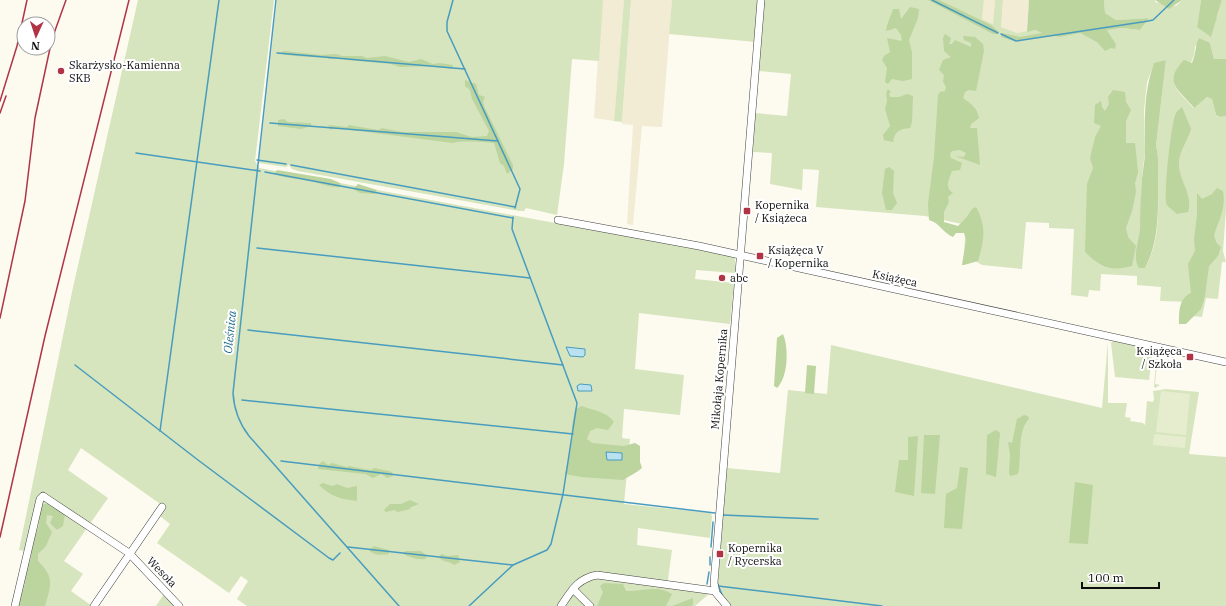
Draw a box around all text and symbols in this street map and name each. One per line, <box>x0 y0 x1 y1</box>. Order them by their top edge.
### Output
north arrow <box>16 16 56 56</box>
text: N <box>30 39 40 53</box>
place label: Skarżysko-Kamienna SKB <box>69 58 180 85</box>
marker: Skarżysko-Kamienna SKB <box>56 66 66 76</box>
place label: Kopernika / Książeca <box>755 198 809 225</box>
marker: Kopernika / Książeca <box>742 206 752 216</box>
place label: Książęca V / Kopernika <box>768 243 829 270</box>
marker: Książęca V / Kopernika <box>755 251 765 261</box>
street label: Książęca <box>871 266 919 290</box>
place label: abc <box>730 271 749 285</box>
marker: abc <box>717 273 727 283</box>
water label: Oleśnica <box>220 309 239 354</box>
street label: Mikołaja Kopernika <box>708 328 730 430</box>
place label: Książęca / Szkoła <box>1136 344 1182 371</box>
marker: Książęca / Szkoła <box>1185 352 1195 362</box>
place label: Kopernika / Rycerska <box>728 541 782 568</box>
marker: Kopernika / Rycerska <box>715 549 725 559</box>
street label: Wesoła <box>144 554 180 590</box>
scale bar <box>1082 564 1159 590</box>
text: 100 m <box>1088 570 1124 585</box>

